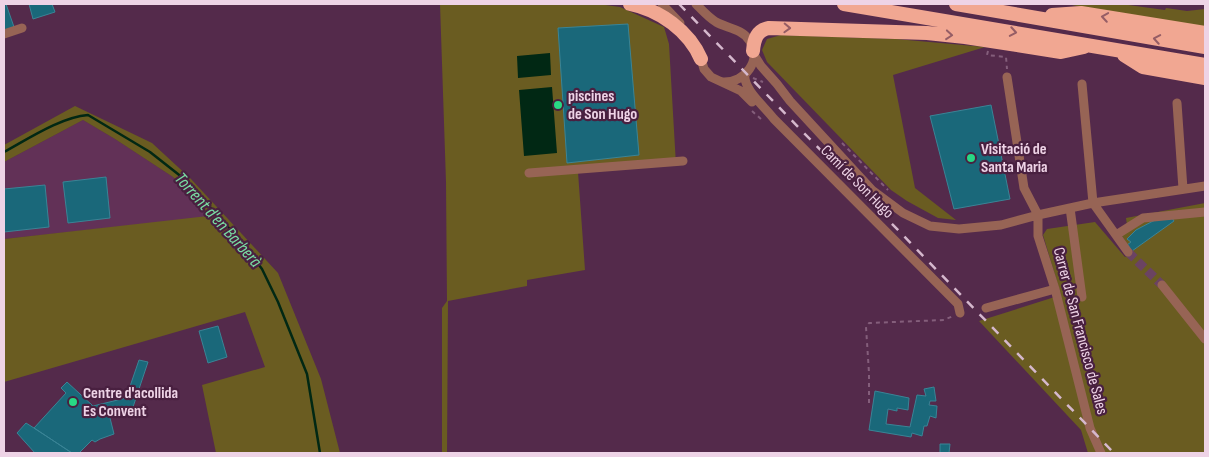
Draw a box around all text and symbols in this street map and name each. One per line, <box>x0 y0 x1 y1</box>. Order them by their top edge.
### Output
one-way arrow <box>1101 12 1110 22</box>
one-way arrow <box>783 23 791 33</box>
one-way arrow <box>1009 26 1017 36</box>
one-way arrow <box>945 30 953 41</box>
one-way arrow <box>1153 34 1161 45</box>
place label: piscines de Son Hugo <box>568 87 637 124</box>
marker: piscines de Son Hugo <box>552 99 564 111</box>
place label: Visitació de Santa Maria <box>981 140 1048 177</box>
street label: Camí de Son Hugo <box>816 141 898 223</box>
marker: Visitació de Santa Maria <box>965 152 977 164</box>
water label: Torrent d'en Barberà <box>170 168 266 272</box>
street label: Carrer de San Francisco de Sales <box>1049 245 1112 417</box>
place label: Centre d'acollida Es Convent <box>83 384 178 421</box>
marker: Centre d'acollida Es Convent <box>67 396 79 408</box>

